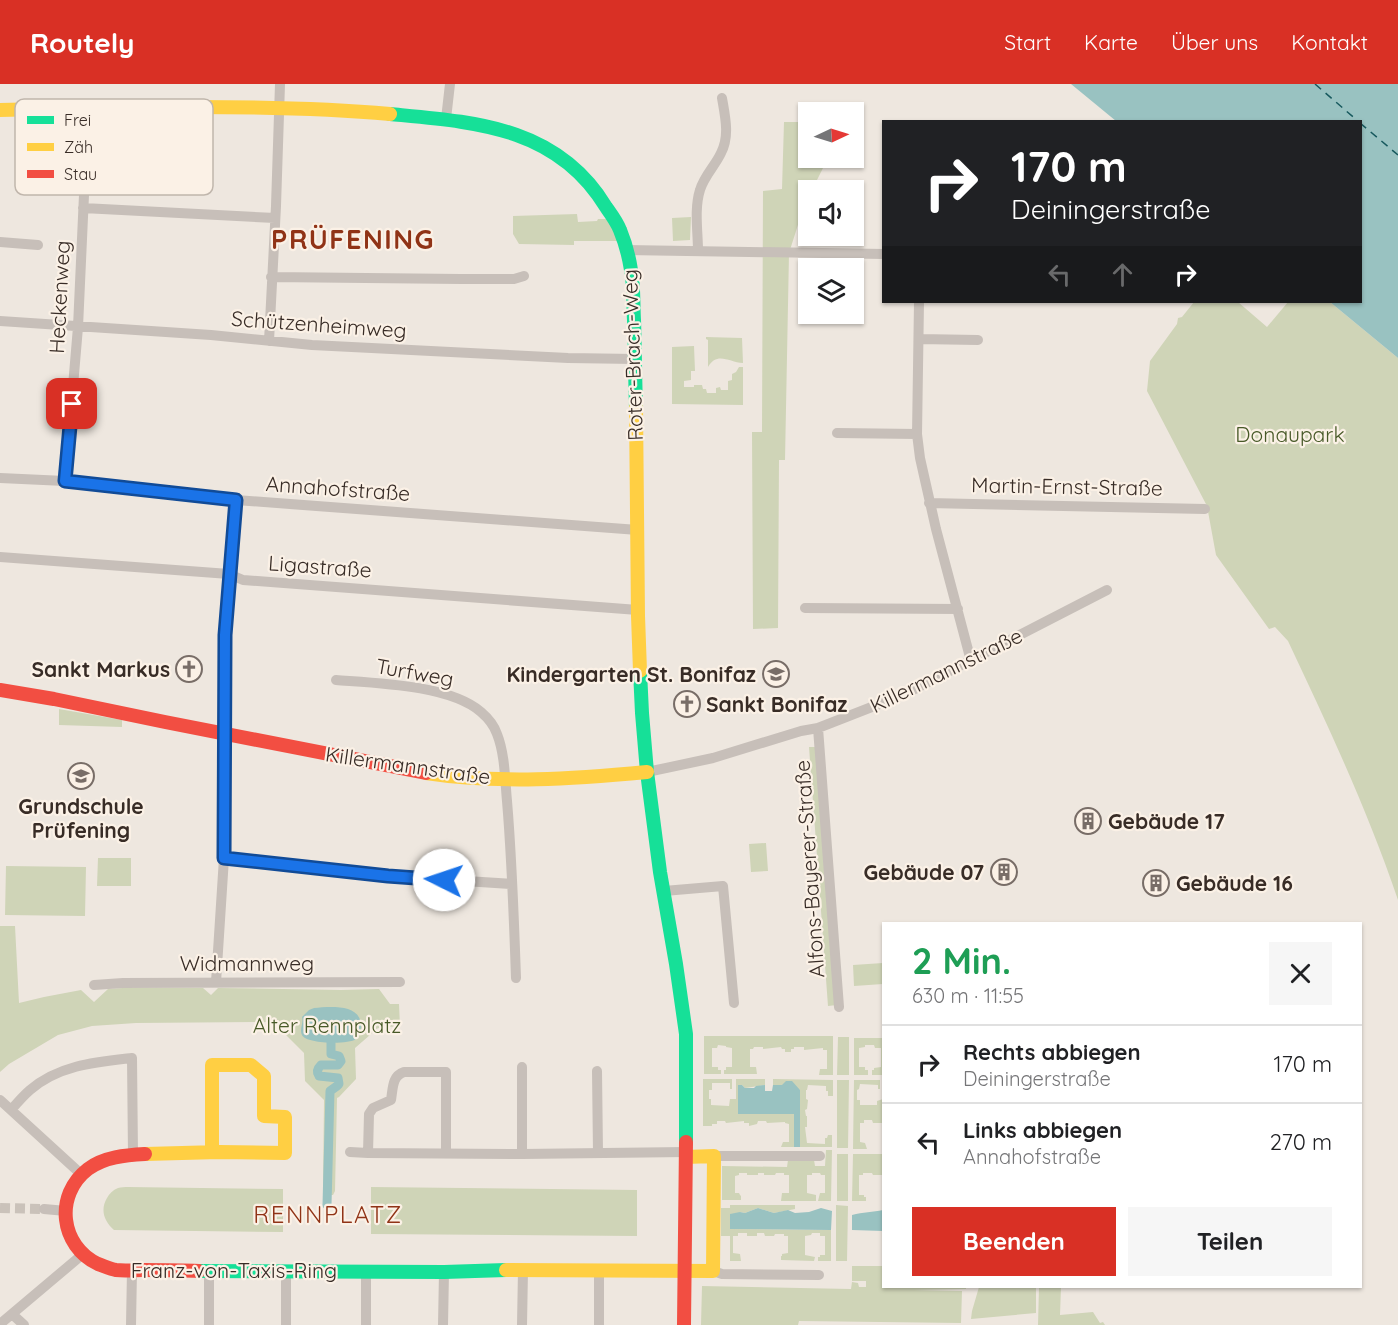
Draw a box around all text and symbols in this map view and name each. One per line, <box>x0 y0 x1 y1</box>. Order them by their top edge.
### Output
text: Routely <box>30 25 134 60</box>
text: Start <box>1004 29 1051 55</box>
text: Karte <box>1084 29 1138 55</box>
text: Über uns <box>1171 29 1258 55</box>
text: Kontakt <box>1291 29 1368 55</box>
legend <box>15 99 213 195</box>
north arrow <box>798 102 864 168</box>
map controls <box>798 102 864 324</box>
text: Frei <box>64 110 91 130</box>
text: Zäh <box>64 137 93 157</box>
text: 170 m <box>1011 140 1127 193</box>
icon: right <box>912 144 990 222</box>
text: Stau <box>64 164 97 184</box>
button: sound <box>798 180 864 246</box>
text: Deiningerstraße <box>1011 192 1210 226</box>
district label: PRÜFENING <box>271 222 435 256</box>
street label: Heckenweg <box>43 240 75 354</box>
button: layers <box>798 258 864 324</box>
icon: left <box>1043 258 1076 291</box>
icon: ahead <box>1106 258 1139 291</box>
icon: right <box>1169 258 1202 291</box>
street label: Roter-Brach-Weg <box>616 269 648 441</box>
street label: Schützenheimweg <box>230 305 408 343</box>
pin <box>46 378 97 429</box>
icon: arrive <box>55 387 88 420</box>
park label: Donaupark <box>1235 421 1345 447</box>
street label: Annahofstraße <box>265 470 411 506</box>
street label: Martin-Ernst-Straße <box>971 471 1163 501</box>
street label: Ligastraße <box>267 549 373 583</box>
street label: Killermannstraße <box>866 622 1026 718</box>
street label: Turfweg <box>374 652 456 692</box>
church icon: Sankt Markus <box>174 654 204 684</box>
place label: Sankt Markus <box>32 656 170 682</box>
school or university icon: Kindergarten St. Bonifaz <box>761 659 791 689</box>
place label: Kindergarten St. Bonifaz <box>506 661 756 687</box>
church icon: Sankt Bonifaz <box>672 689 702 719</box>
place label: Sankt Bonifaz <box>706 691 848 717</box>
street label: Killermannstraße <box>324 741 492 789</box>
street label: Alfons-Bayerer-Straße <box>788 759 830 979</box>
school or university icon: Grundschule Prüfening <box>66 761 96 791</box>
place label: Grundschule Prüfening <box>18 793 144 843</box>
building icon: Gebäude 17 <box>1073 806 1103 836</box>
place label: Gebäude 17 <box>1108 808 1225 834</box>
position arrow <box>412 848 476 912</box>
building icon: Gebäude 07 <box>989 857 1019 887</box>
place label: Gebäude 07 <box>863 859 984 885</box>
building icon: Gebäude 16 <box>1141 868 1171 898</box>
place label: Gebäude 16 <box>1176 870 1293 896</box>
text: 2 Min. <box>912 938 1011 983</box>
button: close <box>1269 942 1332 1005</box>
street label: Widmannweg <box>180 950 314 976</box>
text: 630 m · 11:55 <box>912 983 1024 1008</box>
park label: Alter Rennplatz <box>253 1012 401 1038</box>
text: Rechts abbiegen <box>963 1038 1141 1066</box>
icon: right <box>912 1048 945 1081</box>
text: 170 m <box>1273 1050 1332 1078</box>
text: Deiningerstraße <box>963 1066 1111 1091</box>
text: Links abbiegen <box>963 1116 1122 1144</box>
icon: left <box>912 1126 945 1159</box>
text: 270 m <box>1270 1128 1332 1156</box>
text: Annahofstraße <box>963 1144 1101 1169</box>
district label: RENNPLATZ <box>253 1199 403 1229</box>
button: Beenden <box>912 1207 1116 1276</box>
button: Teilen <box>1128 1207 1332 1276</box>
street label: Franz-von-Taxis-Ring <box>131 1257 337 1283</box>

